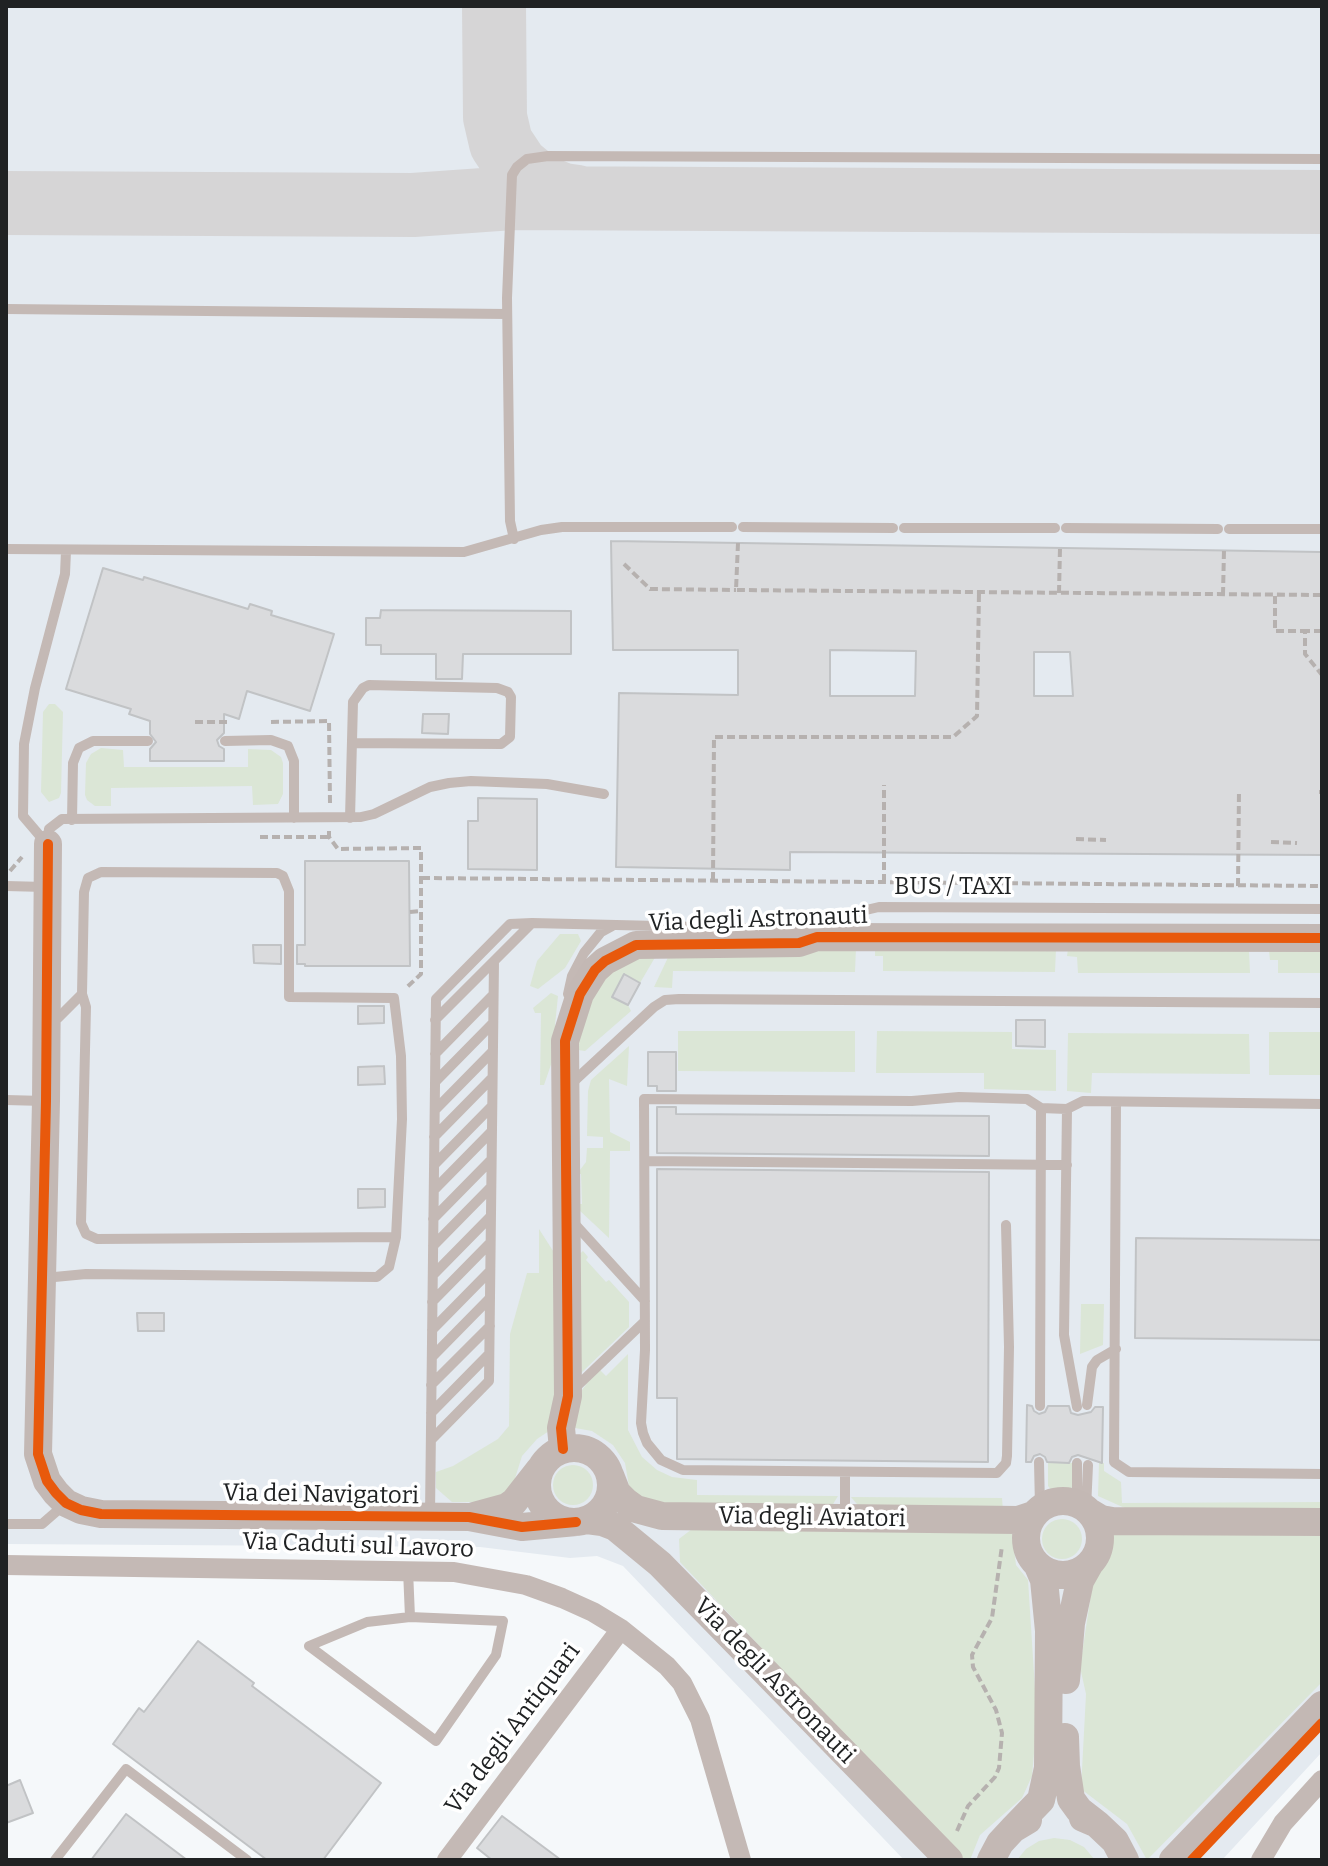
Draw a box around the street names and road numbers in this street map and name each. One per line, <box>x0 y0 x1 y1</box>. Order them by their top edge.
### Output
street label: BUS / TAXI <box>894 873 1012 901</box>
street label: Via degli Astronauti <box>648 902 868 938</box>
street label: Via dei Navigatori <box>223 1479 419 1511</box>
street label: Via degli Aviatori <box>718 1502 906 1534</box>
street label: Via Caduti sul Lavoro <box>242 1528 474 1564</box>
street label: Via degli Astronauti <box>687 1592 861 1770</box>
street label: Via degli Antiquari <box>439 1638 587 1820</box>

